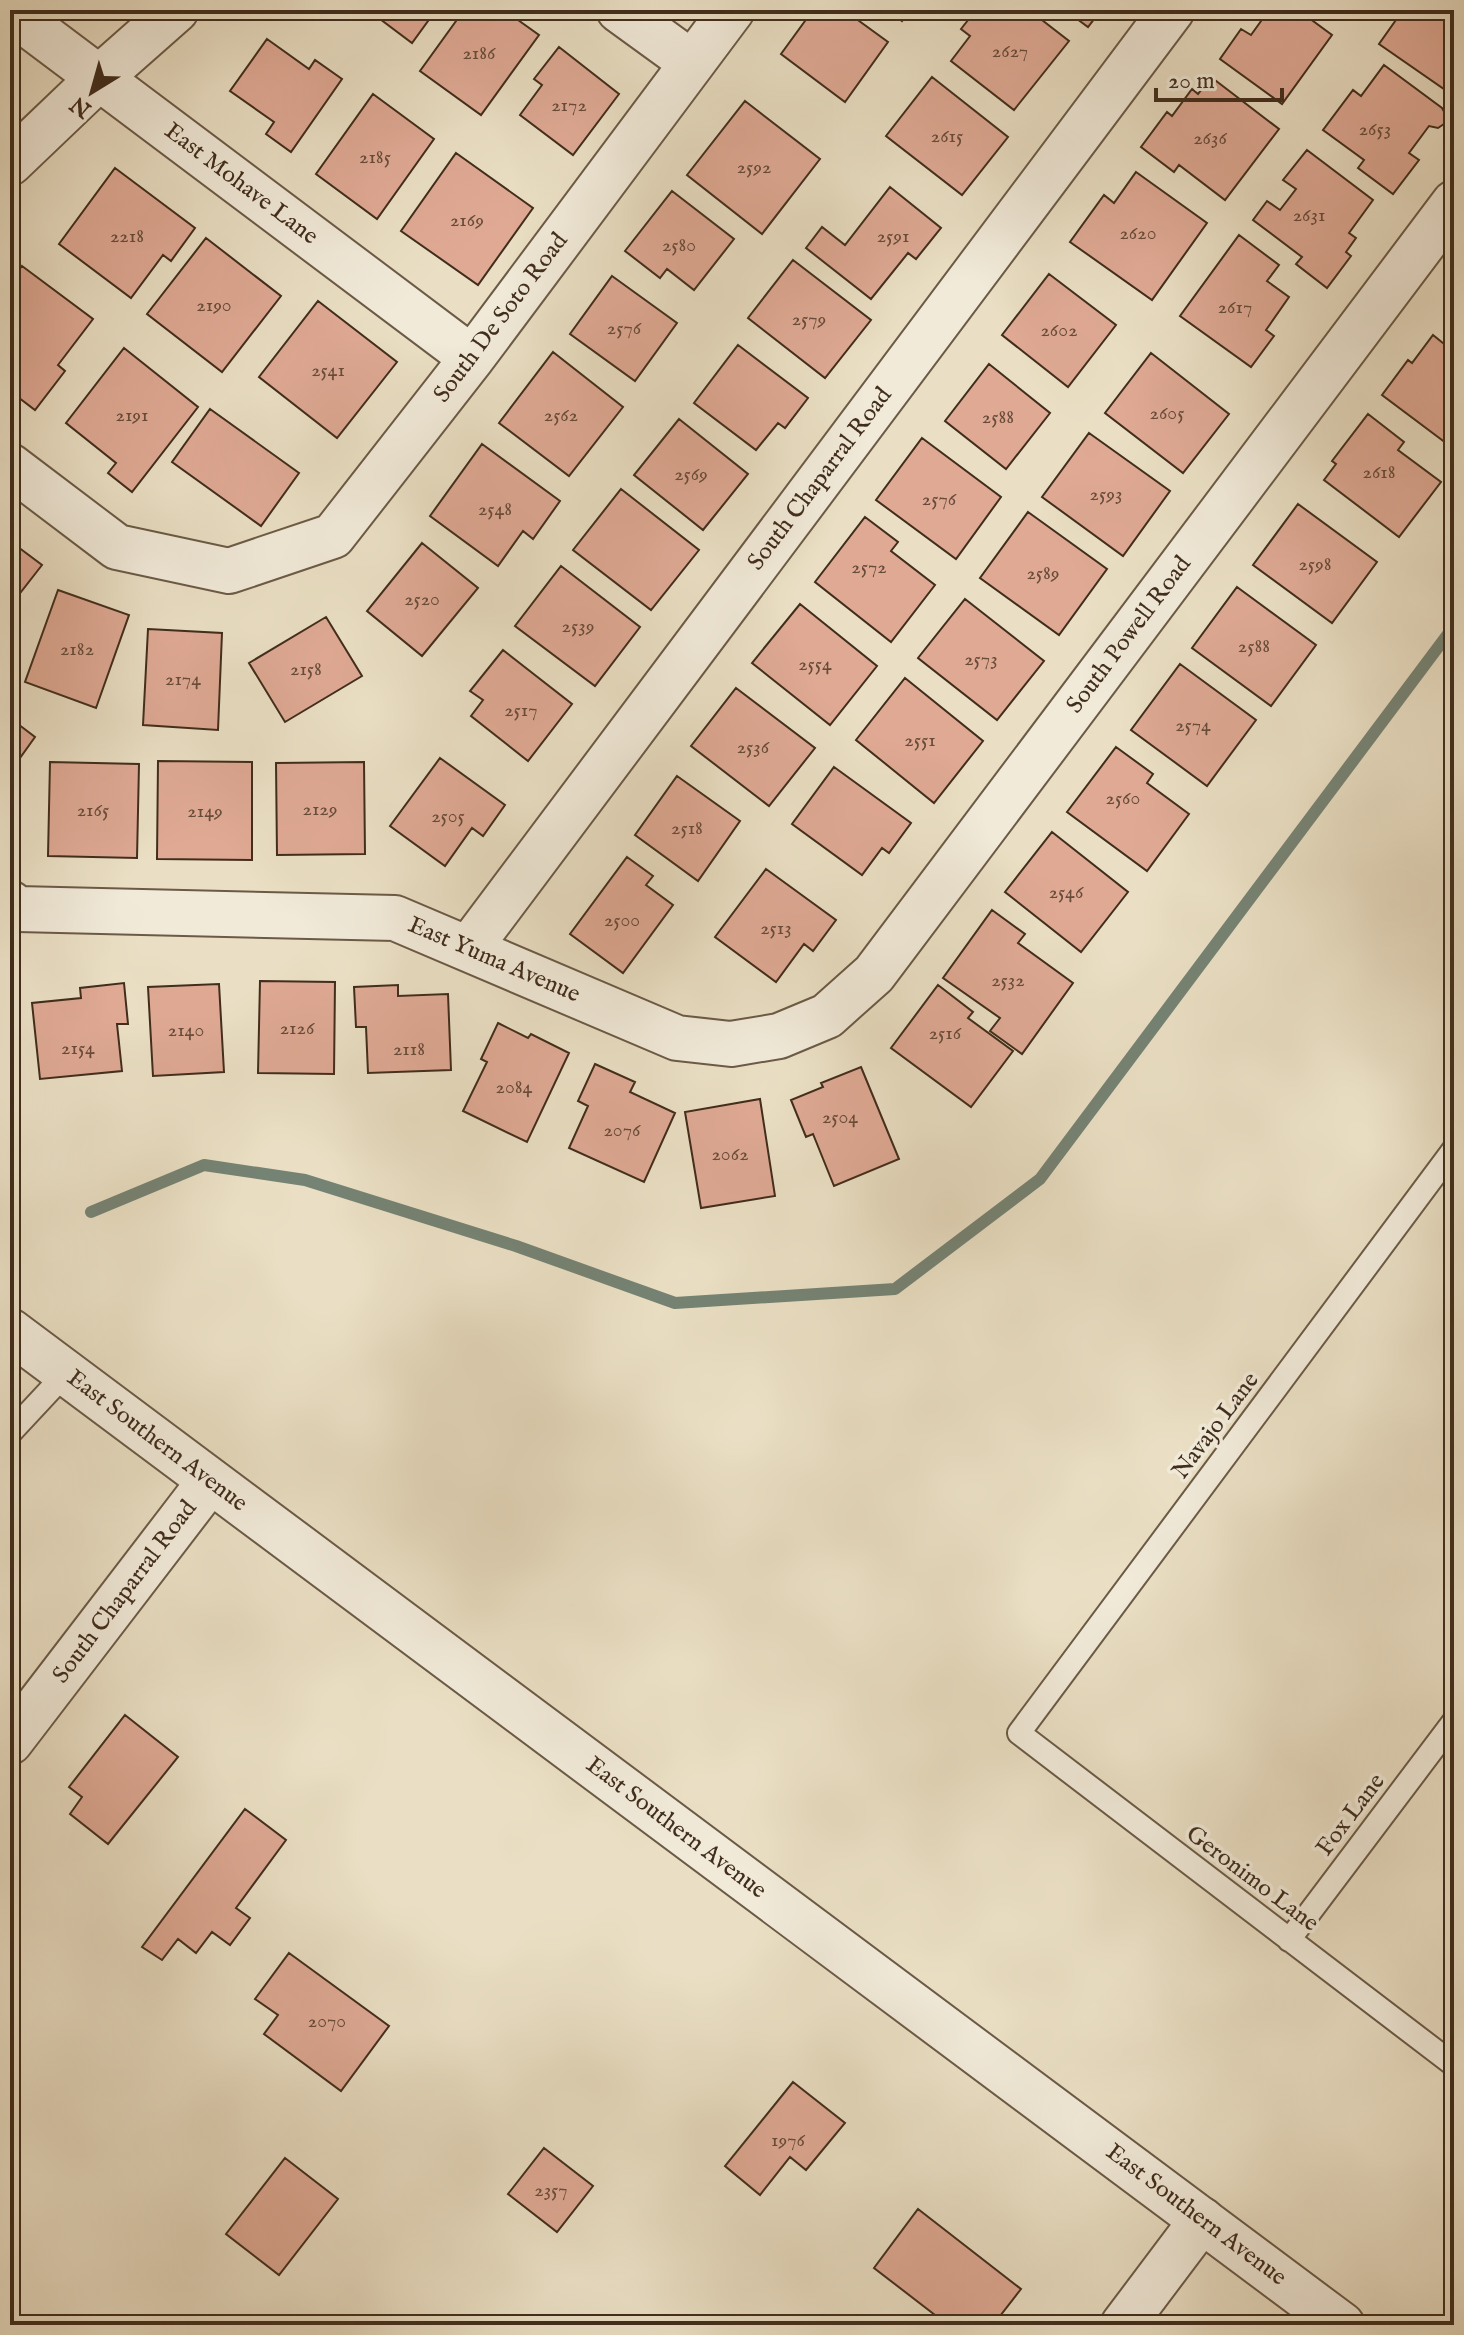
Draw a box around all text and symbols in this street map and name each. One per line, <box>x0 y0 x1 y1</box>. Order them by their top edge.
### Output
house number: 2627 <box>992 39 1028 64</box>
house number: 2186 <box>462 41 496 66</box>
north arrow <box>52 52 132 132</box>
scale bar <box>1156 52 1282 102</box>
text: 20 m <box>1168 66 1215 97</box>
text: N <box>65 89 98 124</box>
house number: 2172 <box>551 93 587 118</box>
street label: East Mohave Lane <box>158 116 324 252</box>
house number: 2653 <box>1359 117 1391 142</box>
house number: 2615 <box>931 124 963 149</box>
house number: 2636 <box>1193 126 1227 151</box>
house number: 2185 <box>359 145 391 170</box>
house number: 2592 <box>737 155 771 180</box>
house number: 2631 <box>1293 203 1325 228</box>
house number: 2169 <box>450 208 484 233</box>
house number: 2620 <box>1119 221 1157 246</box>
house number: 2218 <box>110 224 144 249</box>
house number: 2591 <box>877 224 909 249</box>
street label: South De Soto Road <box>427 227 575 409</box>
house number: 2580 <box>662 233 696 258</box>
house number: 2190 <box>196 293 232 318</box>
house number: 2617 <box>1218 295 1252 320</box>
house number: 2579 <box>792 307 826 332</box>
house number: 2576 <box>607 316 642 341</box>
house number: 2602 <box>1040 318 1078 343</box>
house number: 2541 <box>311 358 345 383</box>
street label: South Chaparral Road <box>741 381 899 577</box>
house number: 2605 <box>1150 401 1184 426</box>
house number: 2191 <box>116 403 148 428</box>
house number: 2562 <box>544 403 578 428</box>
house number: 2588 <box>982 405 1014 430</box>
house number: 2618 <box>1363 460 1396 485</box>
house number: 2569 <box>674 462 708 487</box>
house number: 2593 <box>1090 482 1122 507</box>
house number: 2576 <box>922 487 957 512</box>
house number: 2548 <box>478 497 512 522</box>
street label: South Powell Road <box>1060 550 1198 720</box>
house number: 2598 <box>1298 552 1332 577</box>
house number: 2572 <box>851 555 887 580</box>
house number: 2589 <box>1026 561 1060 586</box>
house number: 2520 <box>404 587 440 612</box>
house number: 2539 <box>562 614 594 639</box>
house number: 2588 <box>1238 634 1270 659</box>
house number: 2182 <box>60 637 94 662</box>
house number: 2573 <box>964 647 998 672</box>
house number: 2554 <box>798 652 832 677</box>
house number: 2158 <box>290 657 322 682</box>
house number: 2174 <box>165 667 201 692</box>
house number: 2517 <box>504 698 538 723</box>
house number: 2574 <box>1175 713 1211 738</box>
house number: 2551 <box>904 728 936 753</box>
house number: 2536 <box>737 735 770 760</box>
house number: 2560 <box>1106 786 1140 811</box>
house number: 2129 <box>303 797 337 822</box>
house number: 2165 <box>77 798 109 823</box>
house number: 2149 <box>187 799 223 824</box>
house number: 2505 <box>431 804 465 829</box>
house number: 2518 <box>671 816 703 841</box>
house number: 2546 <box>1049 880 1084 905</box>
house number: 2500 <box>604 908 640 933</box>
street label: East Yuma Avenue <box>403 910 585 1010</box>
house number: 2513 <box>760 916 792 941</box>
house number: 2532 <box>991 968 1025 993</box>
house number: 2126 <box>280 1016 315 1041</box>
house number: 2140 <box>168 1018 204 1043</box>
house number: 2516 <box>929 1021 962 1046</box>
house number: 2154 <box>61 1036 95 1061</box>
house number: 2118 <box>393 1037 425 1062</box>
house number: 2084 <box>496 1075 533 1100</box>
house number: 2504 <box>822 1105 858 1130</box>
house number: 2076 <box>603 1118 641 1143</box>
house number: 2062 <box>711 1142 749 1167</box>
street label: East Southern Avenue <box>60 1363 254 1519</box>
street label: Navajo Lane <box>1166 1366 1266 1486</box>
street label: South Chaparral Road <box>46 1494 204 1690</box>
street label: East Southern Avenue <box>579 1750 773 1906</box>
street label: Fox Lane <box>1310 1767 1392 1863</box>
street label: Geronimo Lane <box>1179 1819 1325 1939</box>
house number: 2070 <box>308 2009 346 2034</box>
house number: 1976 <box>771 2128 806 2153</box>
street label: East Southern Avenue <box>1099 2137 1293 2293</box>
house number: 2357 <box>534 2178 568 2203</box>

